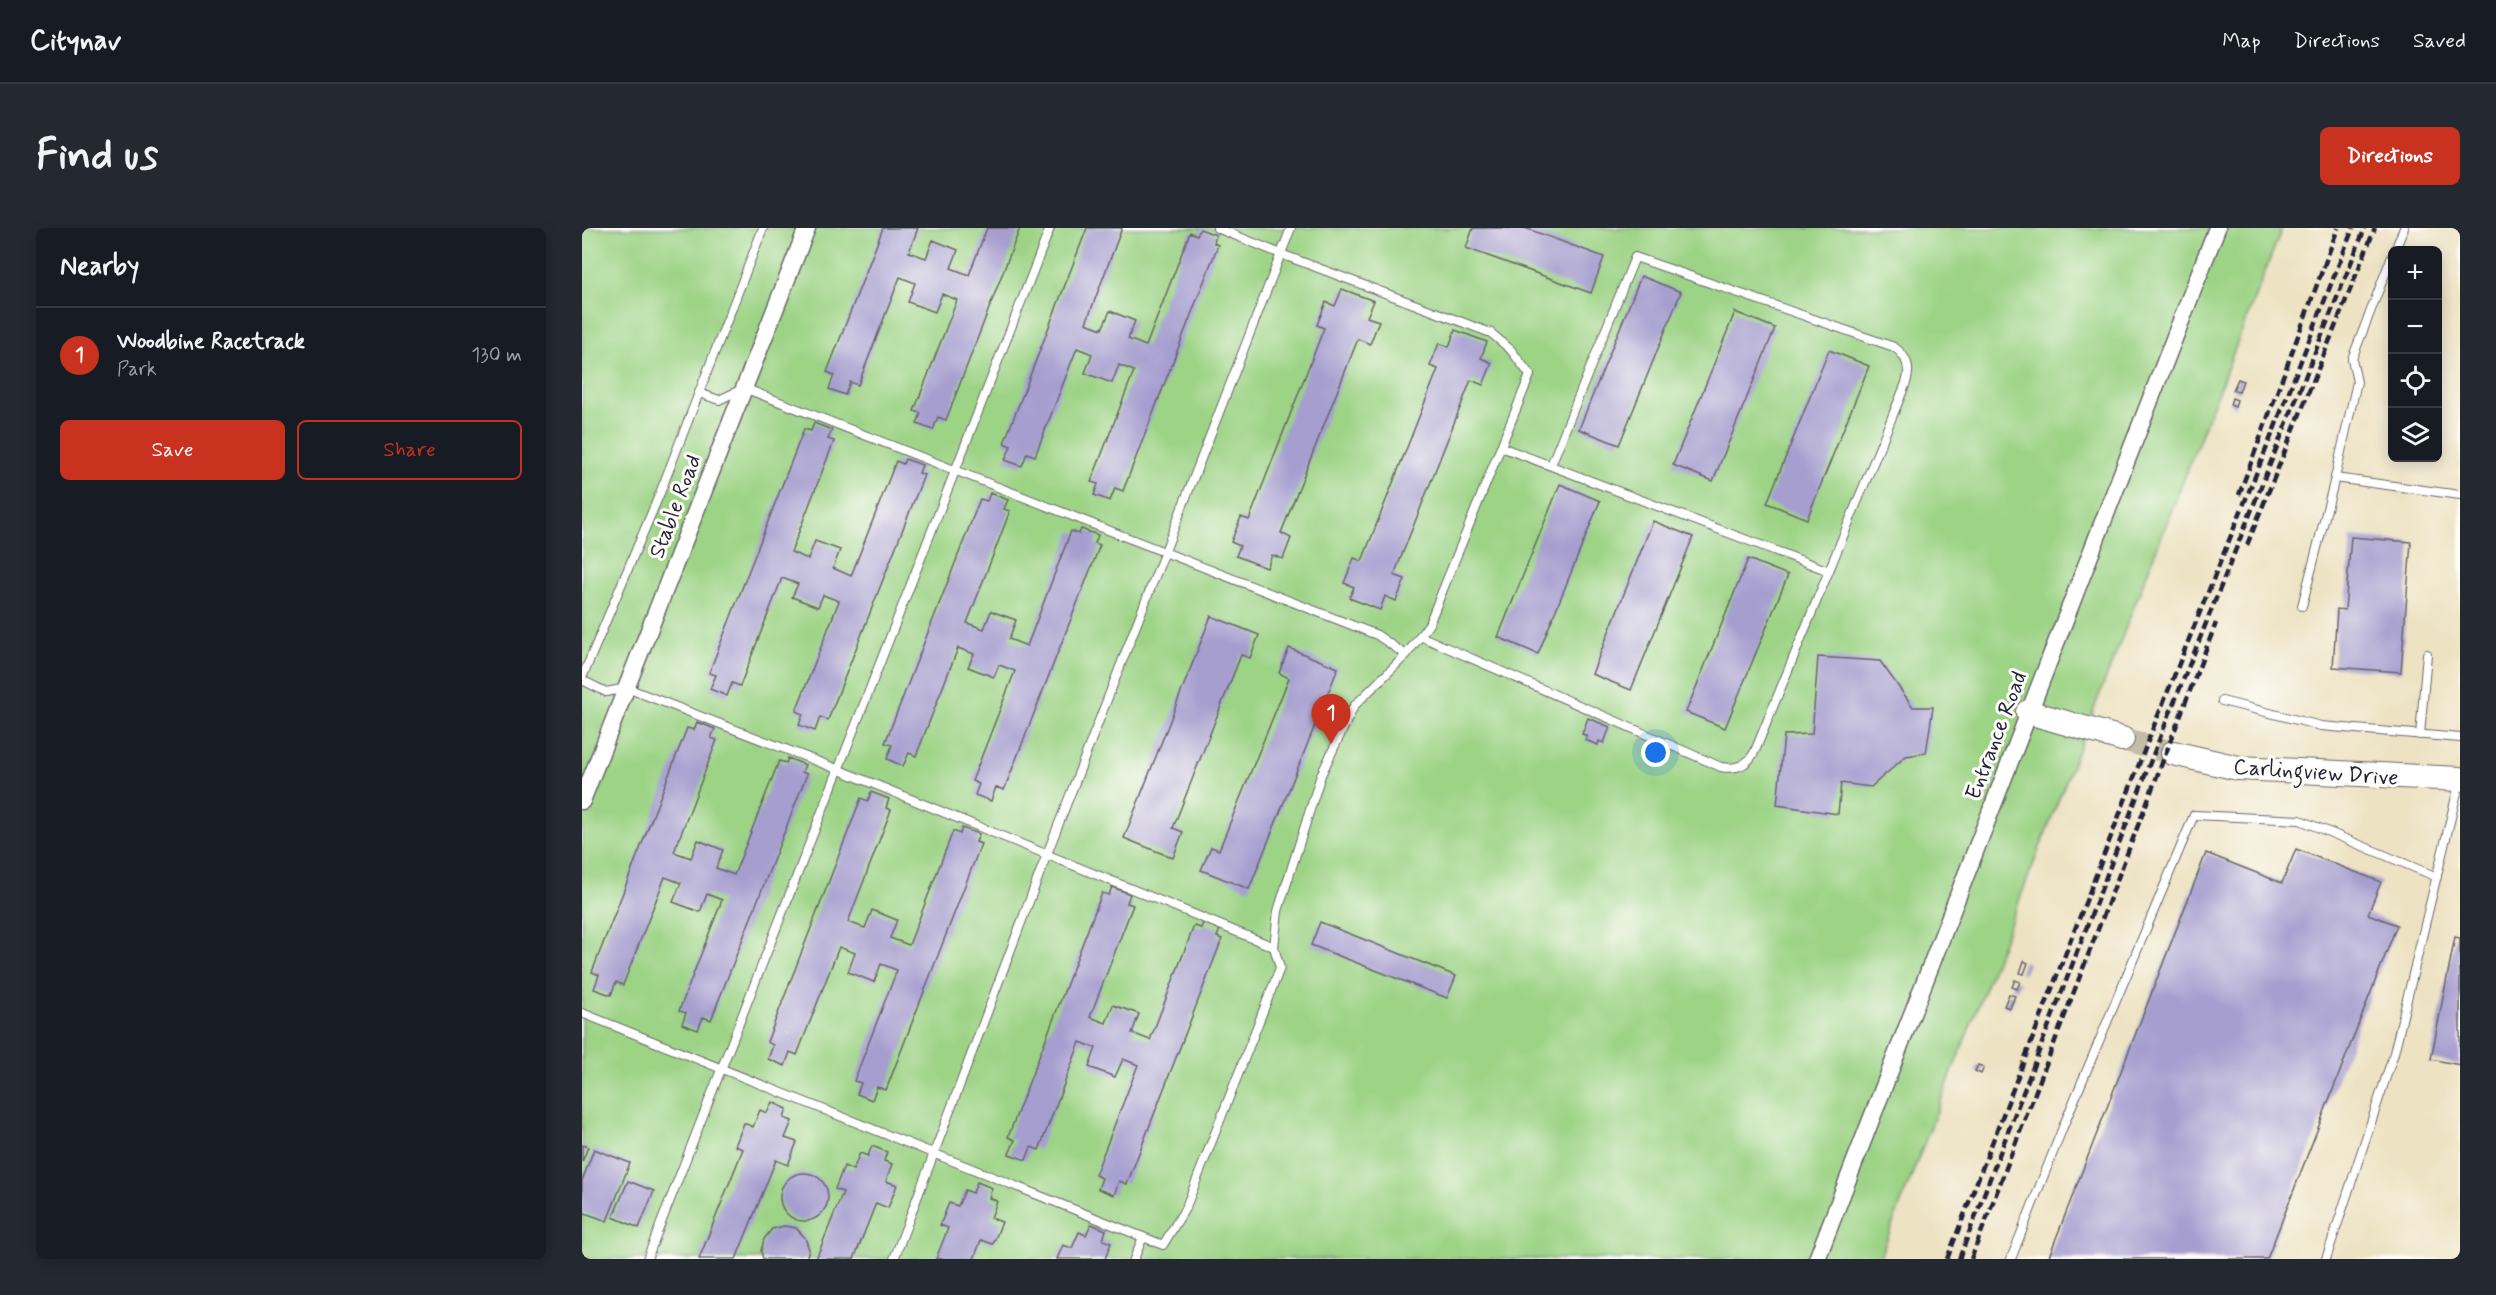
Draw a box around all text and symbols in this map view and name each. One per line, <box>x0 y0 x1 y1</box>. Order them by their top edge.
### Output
text: Citynav <box>30 23 121 60</box>
text: Map <box>2222 27 2261 55</box>
text: Directions <box>2294 27 2380 55</box>
text: Saved <box>2413 27 2466 55</box>
button: Directions <box>2320 127 2460 185</box>
text: Find us <box>36 129 158 184</box>
map controls <box>2388 246 2442 462</box>
button: + <box>2388 246 2442 300</box>
text: Nearby <box>60 250 139 284</box>
button: − <box>2388 300 2442 354</box>
text: Woodbine Racetrack <box>117 328 305 356</box>
text: 1 <box>75 342 84 369</box>
text: 130 m <box>471 342 522 369</box>
button: locate <box>2388 354 2442 408</box>
text: Park <box>117 356 157 383</box>
button: layers <box>2388 408 2442 462</box>
button: Save <box>60 420 285 480</box>
button: Share <box>297 420 522 480</box>
street label: Stable Road <box>643 451 708 562</box>
street label: Entrance Road <box>1960 668 2034 804</box>
pin: 1 <box>1312 694 1350 744</box>
your location <box>1641 738 1670 767</box>
street label: Carlingview Drive <box>2232 753 2399 796</box>

